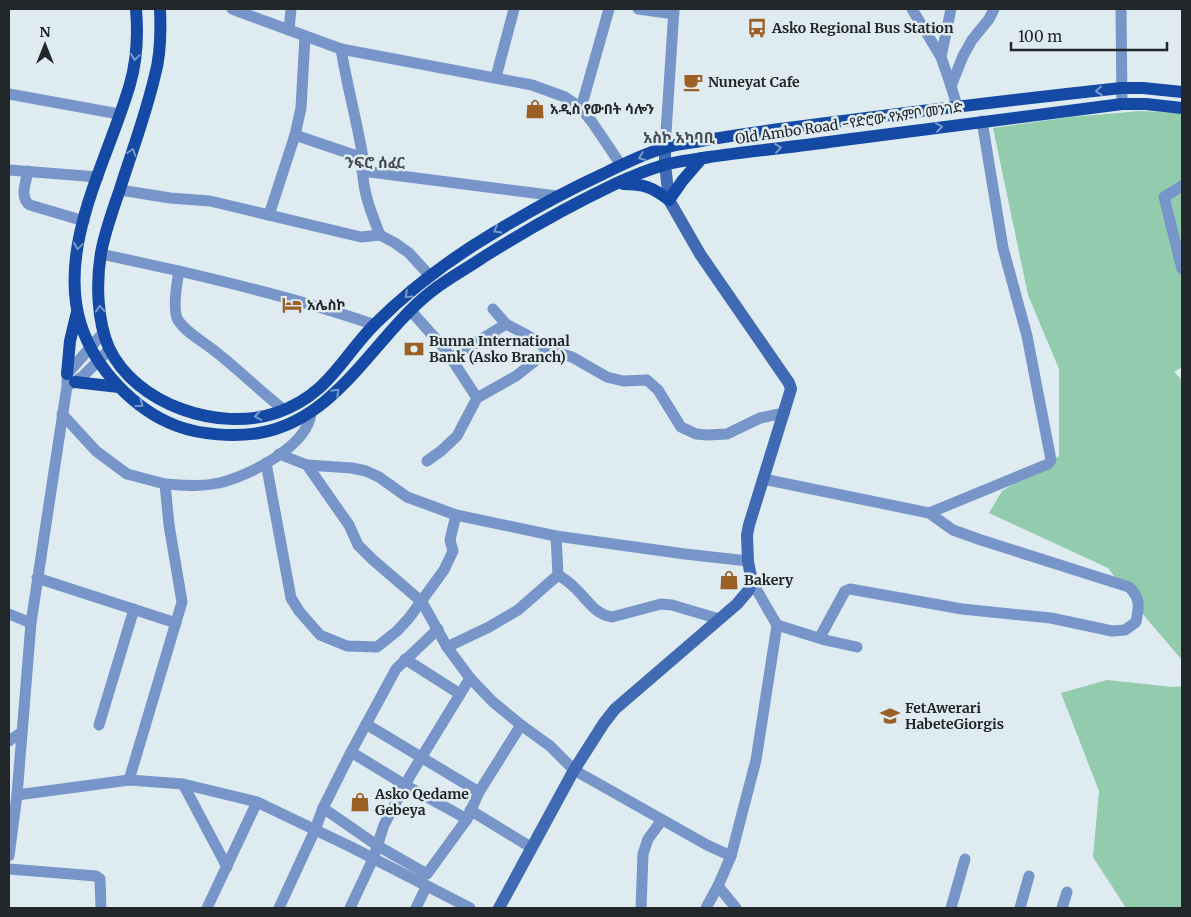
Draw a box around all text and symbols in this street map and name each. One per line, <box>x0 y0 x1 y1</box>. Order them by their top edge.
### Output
bus stop icon: Asko Regional Bus Station <box>746 17 768 39</box>
place label: Asko Regional Bus Station <box>771 19 954 37</box>
north arrow <box>20 20 70 70</box>
scale bar <box>1011 20 1167 52</box>
text: N <box>39 23 51 41</box>
text: 100 m <box>1018 27 1062 46</box>
one-way arrow <box>130 53 140 62</box>
cafe icon: Nuneyat Cafe <box>682 71 704 93</box>
place label: Nuneyat Cafe <box>708 73 800 91</box>
one-way arrow <box>1095 85 1103 96</box>
shop icon: አዲስ የውበት ሳሎን <box>524 98 546 120</box>
street label: Old Ambo Road -የድሮው የአምቦ መንገድ <box>734 98 964 148</box>
place label: አዲስ የውበት ሳሎን <box>550 100 654 118</box>
one-way arrow <box>935 122 944 132</box>
district label: አስኮ አካባቢ <box>643 128 716 147</box>
one-way arrow <box>775 143 783 154</box>
one-way arrow <box>126 148 136 156</box>
one-way arrow <box>638 151 647 161</box>
district label: ንፍሮ ሰፈር <box>345 153 406 172</box>
one-way arrow <box>494 224 503 234</box>
one-way arrow <box>73 242 84 250</box>
one-way arrow <box>405 289 414 298</box>
hotel icon: አሌስኮ <box>281 294 303 316</box>
place label: አሌስኮ <box>307 296 346 314</box>
one-way arrow <box>95 305 106 313</box>
place label: Bunna International Bank (Asko Branch) <box>429 332 570 366</box>
bank icon: Bunna International Bank (Asko Branch) <box>403 338 425 360</box>
one-way arrow <box>330 389 339 398</box>
one-way arrow <box>134 398 144 407</box>
one-way arrow <box>254 411 263 421</box>
shop icon: Bakery <box>718 569 740 591</box>
place label: Bakery <box>744 571 794 589</box>
place label: FetAwerari HabeteGiorgis <box>905 699 1004 733</box>
school or university icon: FetAwerari HabeteGiorgis <box>879 705 901 727</box>
place label: Asko Qedame Gebeya <box>374 785 469 819</box>
shop icon: Asko Qedame Gebeya <box>349 791 371 813</box>

